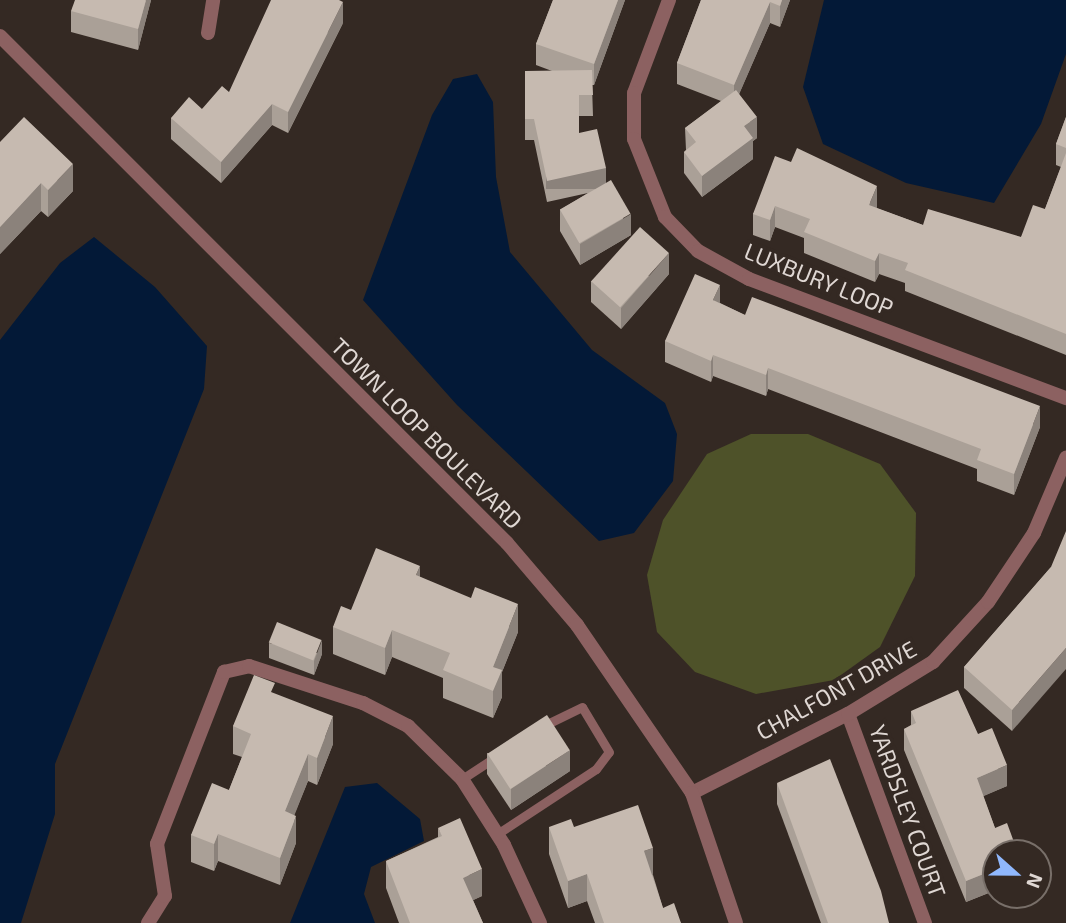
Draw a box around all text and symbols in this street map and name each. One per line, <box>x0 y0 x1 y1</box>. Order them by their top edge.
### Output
street label: LUXBURY LOOP <box>740 237 898 321</box>
street label: TOWN LOOP BOULEVARD <box>326 332 528 534</box>
street label: CHALFONT DRIVE <box>751 634 921 746</box>
street label: YARDSLEY COURT <box>864 721 952 901</box>
north arrow <box>982 839 1052 909</box>
text: N <box>1022 870 1048 892</box>

